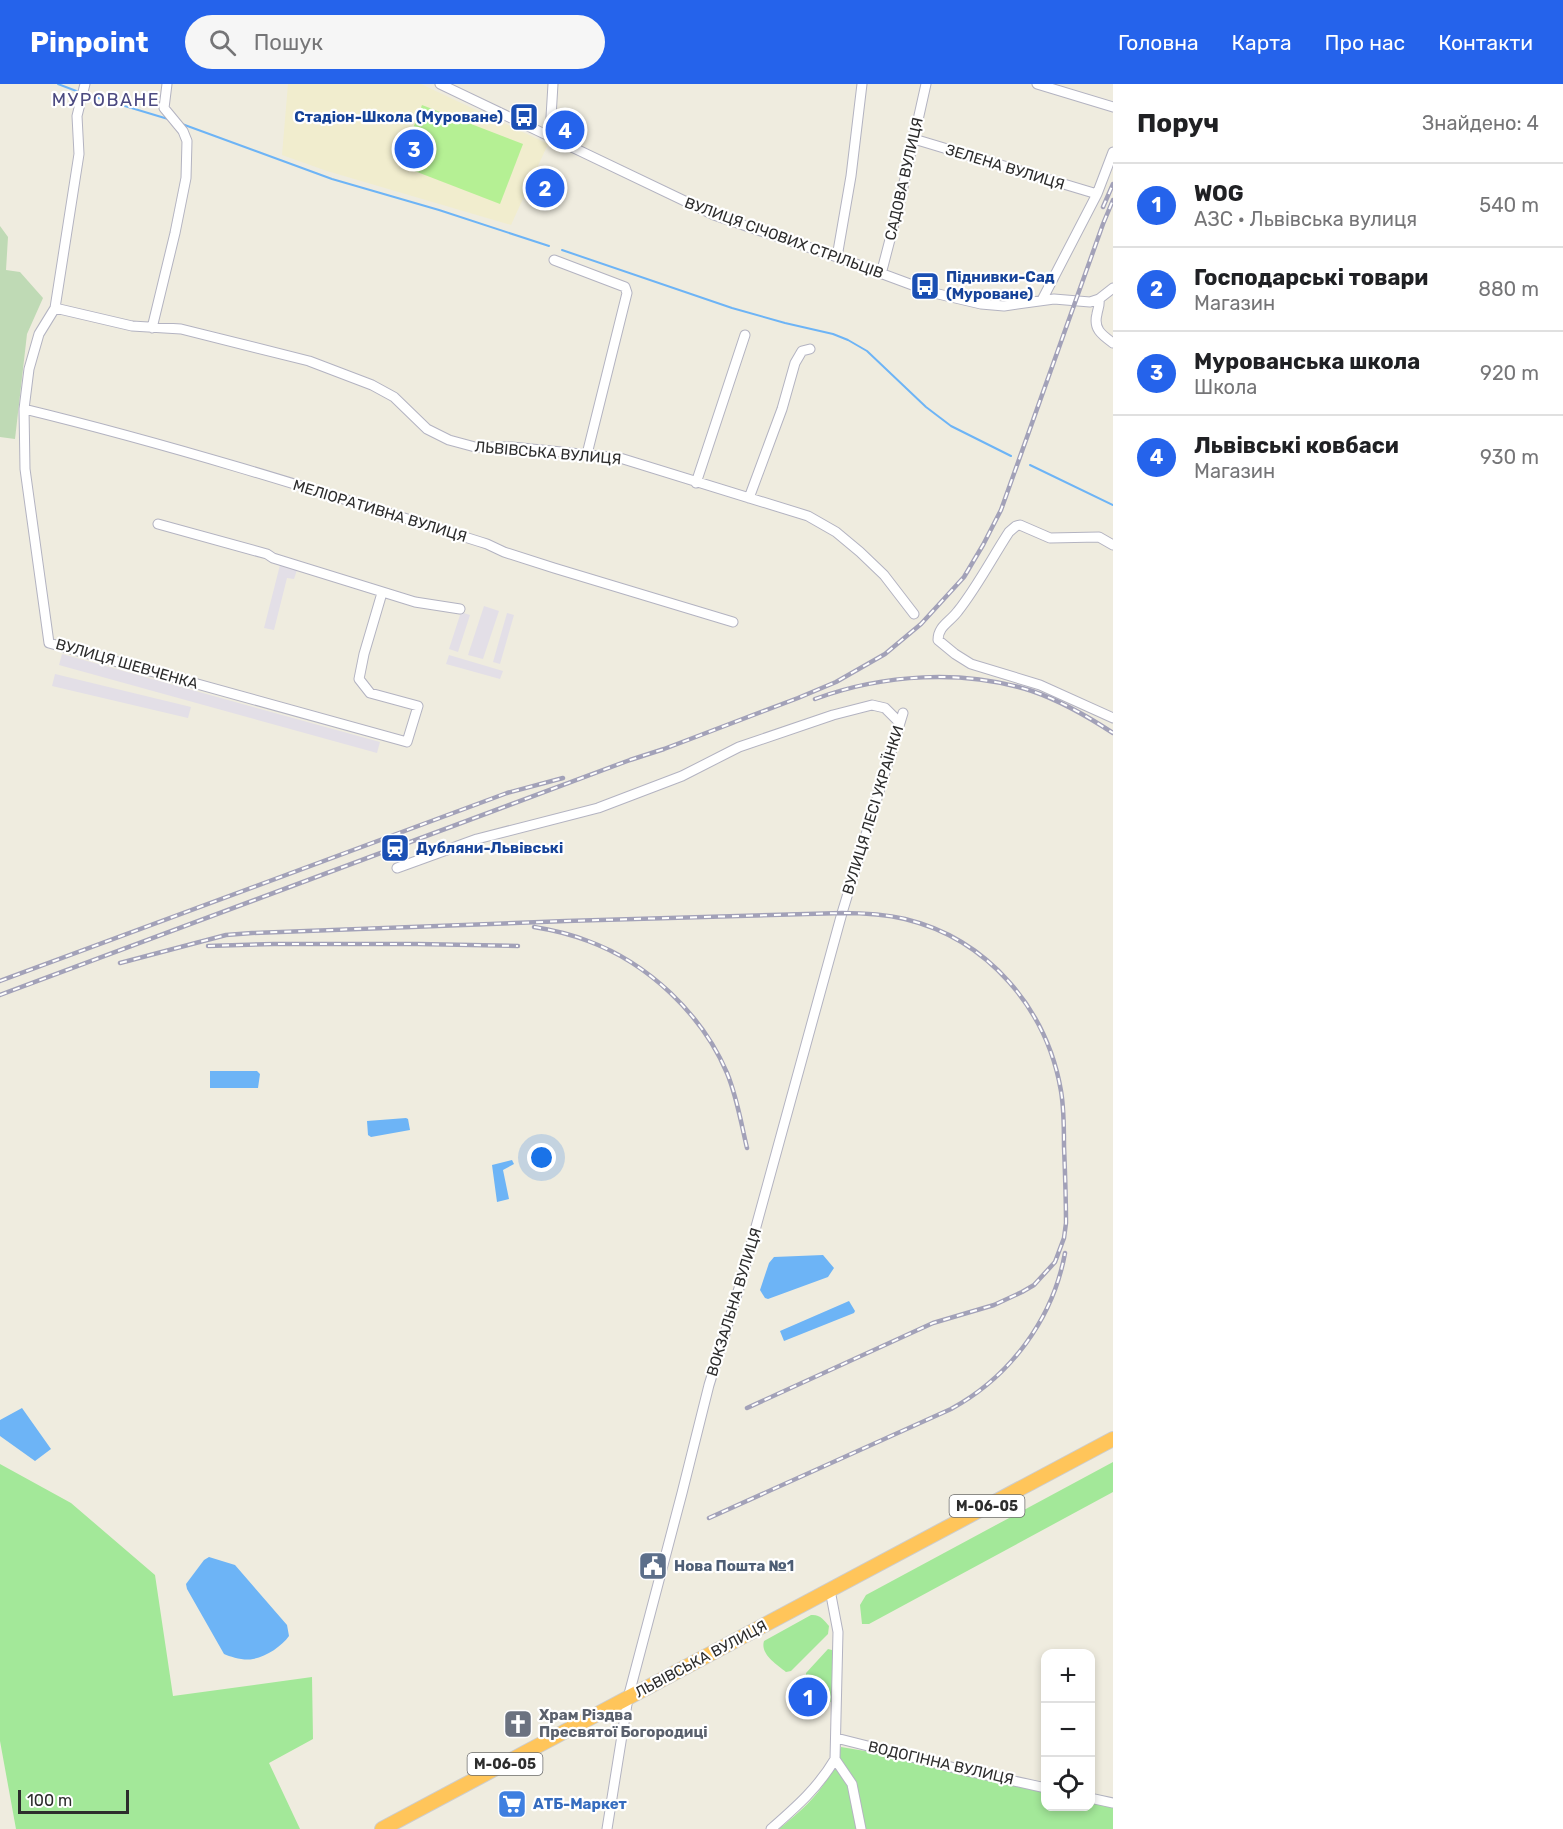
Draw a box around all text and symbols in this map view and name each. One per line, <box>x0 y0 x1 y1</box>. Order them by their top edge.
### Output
search box <box>185 15 605 69</box>
text: Pinpoint <box>30 26 149 59</box>
icon: search <box>206 26 239 59</box>
text: Пошук <box>254 29 323 56</box>
text: Головна <box>1118 30 1199 55</box>
text: Карта <box>1232 30 1292 55</box>
text: Про нас <box>1325 30 1405 55</box>
text: Контакти <box>1438 30 1533 55</box>
district label: МУРОВАНЕ <box>52 89 160 111</box>
bus stop icon: Стадіон-Школа (Муроване) <box>508 101 540 133</box>
place label: Стадіон-Школа (Муроване) <box>294 108 503 126</box>
pin: 4 <box>546 108 584 152</box>
text: Поруч <box>1137 108 1219 139</box>
text: Знайдено: 4 <box>1422 111 1539 135</box>
street label: САДОВА ВУЛИЦЯ <box>881 116 927 242</box>
pin: 3 <box>394 126 434 172</box>
street label: ЗЕЛЕНА ВУЛИЦЯ <box>943 140 1067 194</box>
pin: 2 <box>526 166 564 210</box>
text: WOG <box>1194 180 1244 207</box>
text: 1 <box>1152 193 1161 217</box>
text: 540 m <box>1479 193 1539 217</box>
street label: ВУЛИЦЯ СІЧОВИХ СТРІЛЬЦІВ <box>682 194 886 282</box>
text: АЗС · Львівська вулиця <box>1194 207 1417 231</box>
text: Господарські товари <box>1194 264 1428 291</box>
place label: Піднивки-Сад (Муроване) <box>946 268 1055 303</box>
bus stop icon: Піднивки-Сад (Муроване) <box>909 270 941 302</box>
text: 2 <box>1150 277 1163 301</box>
text: 880 m <box>1478 277 1539 301</box>
text: Магазин <box>1194 291 1275 315</box>
text: Мурованська школа <box>1194 348 1420 375</box>
text: 3 <box>1150 361 1163 385</box>
text: 920 m <box>1480 361 1539 385</box>
text: Школа <box>1194 375 1257 399</box>
text: Львівські ковбаси <box>1194 432 1399 459</box>
street label: ЛЬВІВСЬКА ВУЛИЦЯ <box>474 438 622 468</box>
text: 4 <box>1150 445 1163 469</box>
text: 930 m <box>1480 445 1539 469</box>
text: Магазин <box>1194 459 1275 483</box>
street label: МЕЛІОРАТИВНА ВУЛИЦЯ <box>291 476 469 546</box>
street label: ВУЛИЦЯ ШЕВЧЕНКА <box>54 635 200 693</box>
street label: ВУЛИЦЯ ЛЕСІ УКРАЇНКИ <box>839 723 907 897</box>
station icon: Дубляни-Львівські <box>379 832 411 864</box>
place label: Дубляни-Львівські <box>416 839 563 857</box>
your location <box>527 1143 556 1172</box>
street label: ВОКЗАЛЬНА ВУЛИЦЯ <box>703 1226 765 1378</box>
road number: М-06-05 <box>950 1495 1024 1517</box>
public building icon: Нова Пошта №1 <box>637 1550 669 1582</box>
place label: Нова Пошта №1 <box>674 1557 794 1575</box>
street label: ЛЬВІВСЬКА ВУЛИЦЯ <box>632 1617 770 1701</box>
map controls <box>1041 1649 1095 1811</box>
button: + <box>1041 1649 1095 1703</box>
pin: 1 <box>788 1674 828 1720</box>
button: − <box>1041 1703 1095 1757</box>
place label: Храм Різдва Пресвятої Богородиці <box>539 1706 708 1741</box>
church icon: Храм Різдва Пресвятої Богородиці <box>502 1708 534 1740</box>
street label: ВОДОГІННА ВУЛИЦЯ <box>866 1737 1016 1789</box>
road number: М-06-05 <box>468 1753 542 1775</box>
button: locate <box>1041 1757 1095 1811</box>
scale bar <box>18 1787 129 1814</box>
supermarket icon: АТБ-Маркет <box>496 1788 528 1820</box>
text: 100 m <box>27 1791 72 1810</box>
place label: АТБ-Маркет <box>533 1795 628 1813</box>

